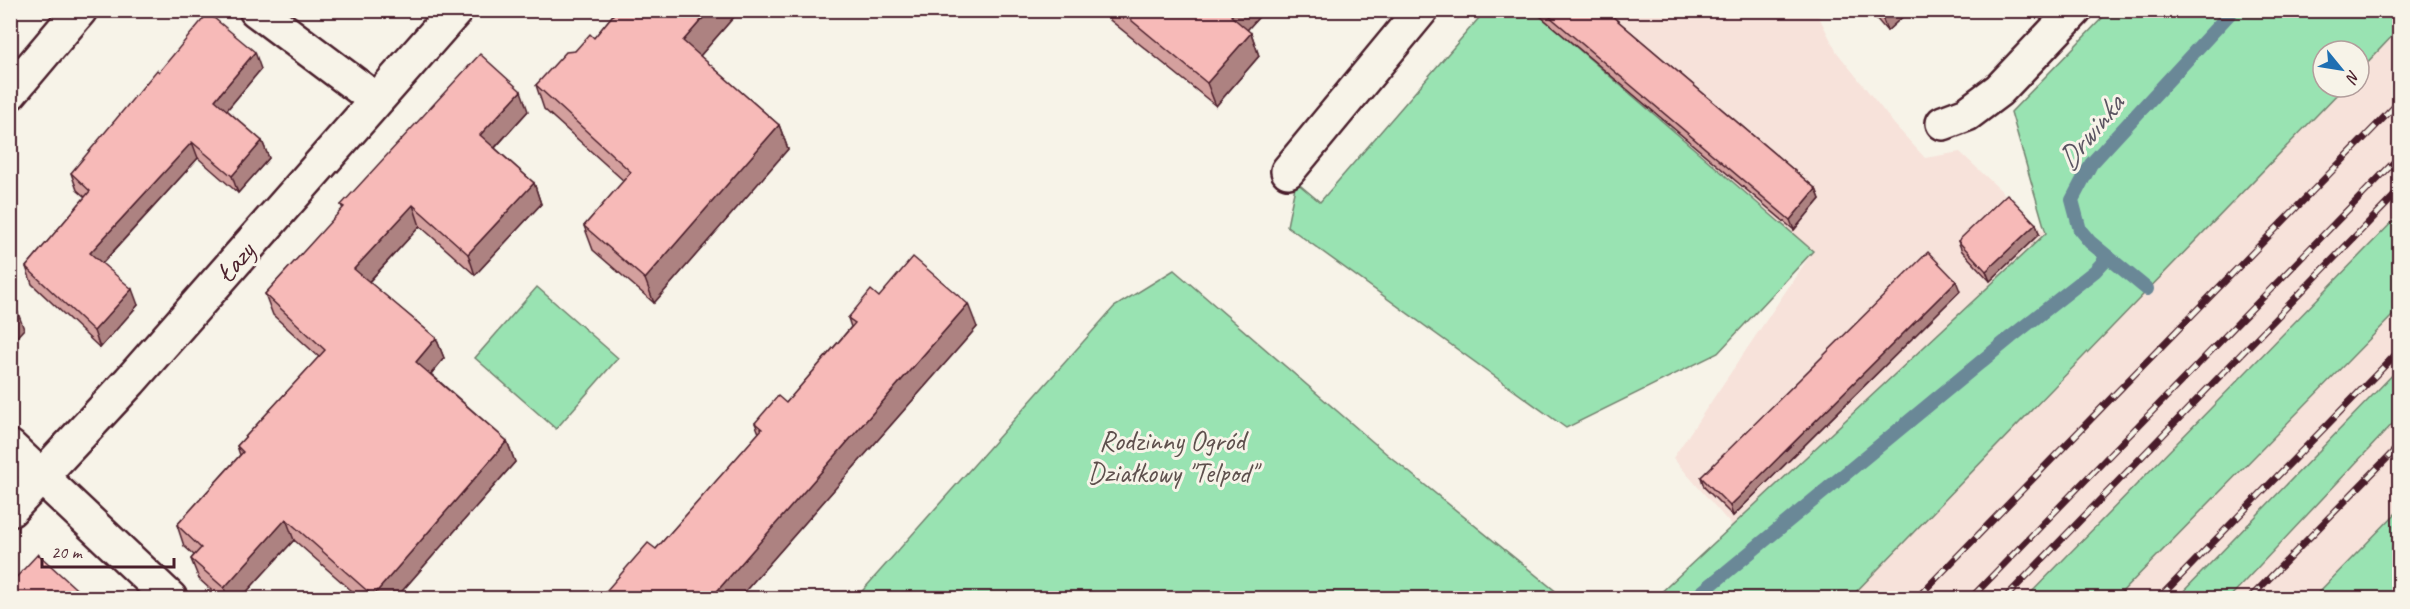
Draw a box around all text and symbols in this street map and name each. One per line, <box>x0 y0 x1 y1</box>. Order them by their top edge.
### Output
north arrow <box>2311 39 2371 99</box>
text: N <box>2340 67 2364 88</box>
water label: Drwinka <box>2048 84 2134 177</box>
street label: Łazy <box>208 233 264 290</box>
park label: Rodzinny Ogród Działkowy "Telpod" <box>1087 423 1262 490</box>
scale bar <box>42 531 174 569</box>
text: 20 m <box>51 541 84 563</box>

